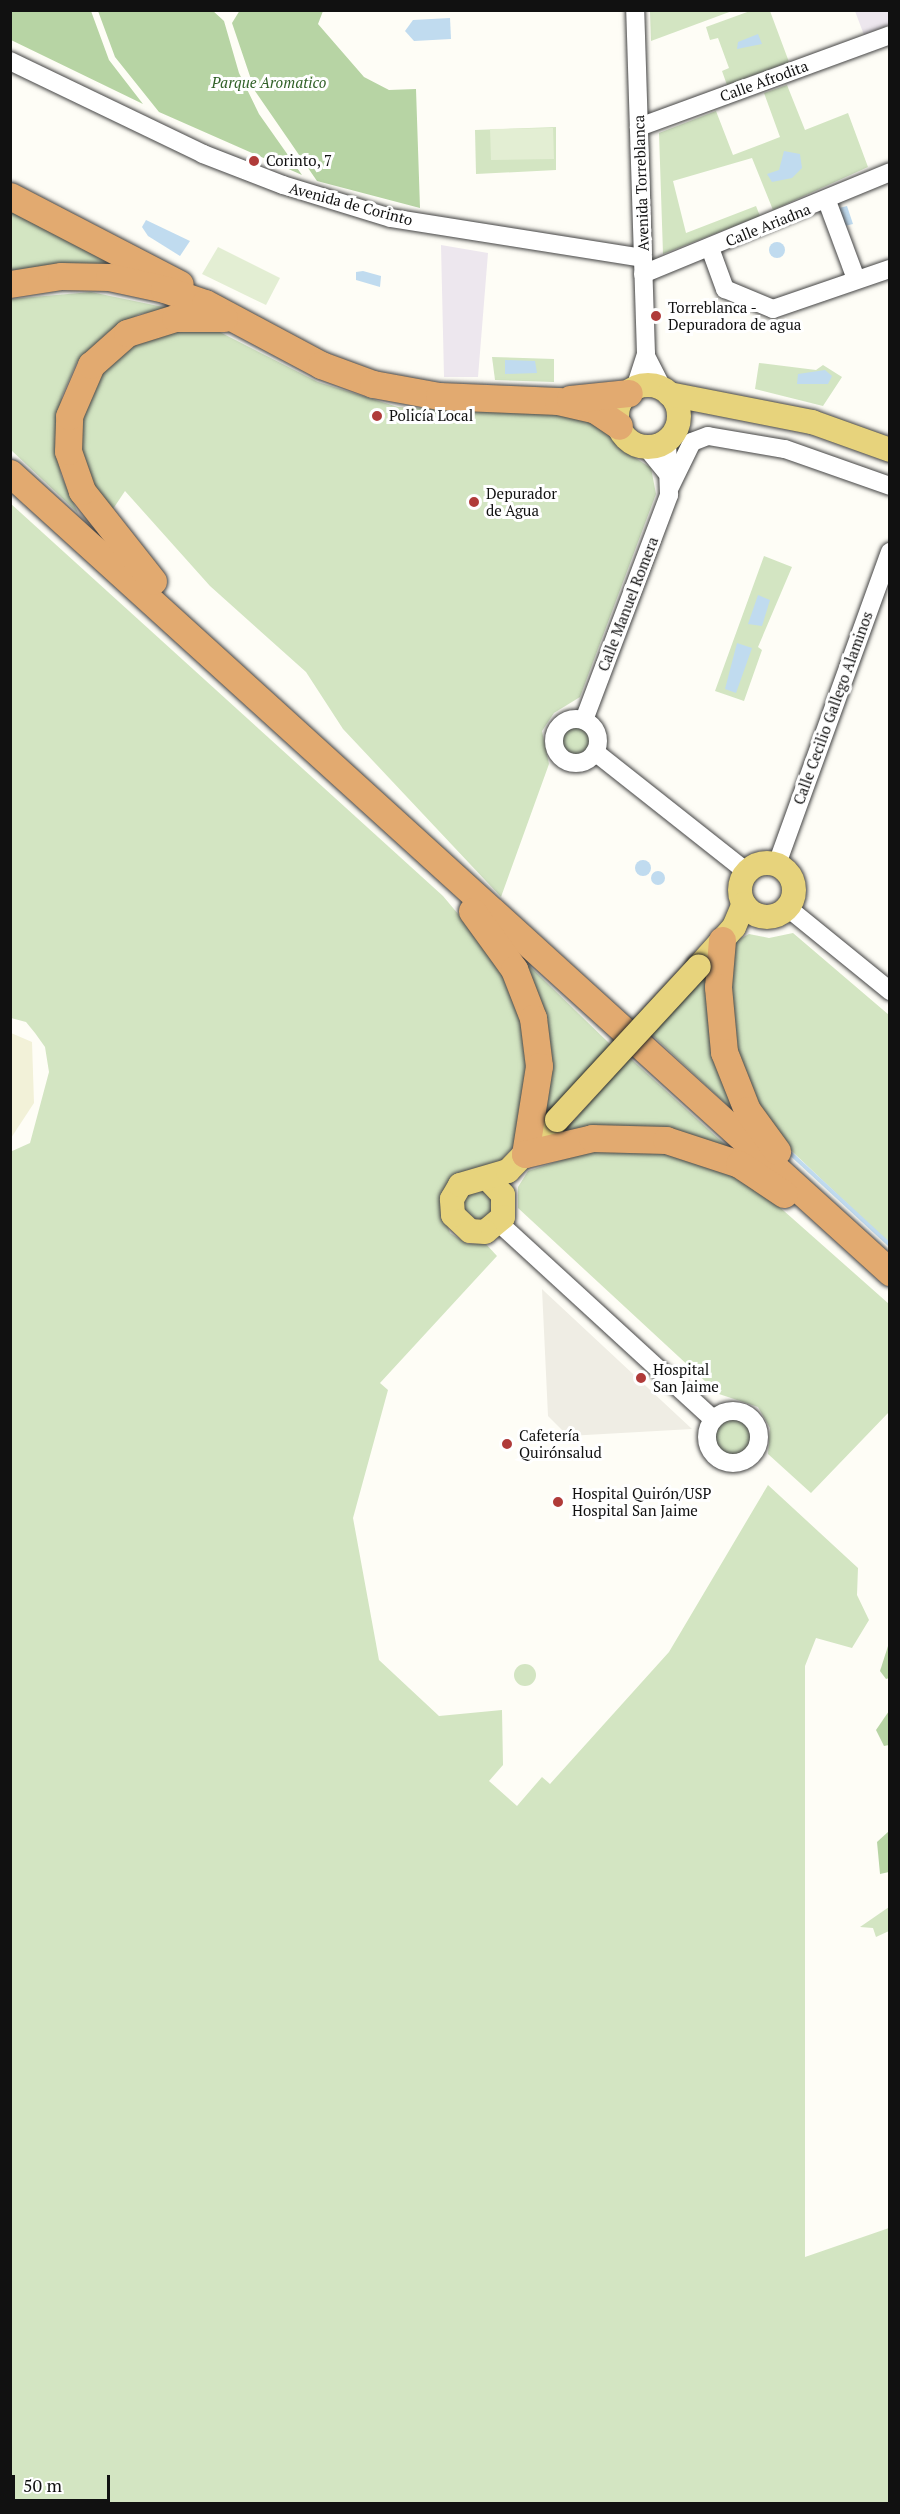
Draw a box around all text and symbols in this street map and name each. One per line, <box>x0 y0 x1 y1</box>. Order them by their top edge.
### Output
street label: Calle Afrodita <box>717 57 811 105</box>
park label: Parque Aromatico <box>211 74 327 92</box>
street label: Avenida Torreblanca <box>630 115 652 251</box>
place label: Corinto, 7 <box>266 152 333 170</box>
marker: Corinto, 7 <box>247 154 261 168</box>
street label: Avenida de Corinto <box>287 179 415 229</box>
street label: Calle Ariadna <box>723 200 813 250</box>
place label: Torreblanca - Depuradora de agua <box>668 298 801 333</box>
marker: Torreblanca - Depuradora de agua <box>649 309 663 323</box>
place label: Policía Local <box>389 407 473 425</box>
marker: Policía Local <box>370 409 384 423</box>
place label: Depurador de Agua <box>486 484 557 519</box>
marker: Depurador de Agua <box>467 495 481 509</box>
street label: Calle Manuel Romera <box>594 534 662 674</box>
street label: Calle Cecilio Gallego Alaminos <box>790 609 876 807</box>
place label: Hospital San Jaime <box>653 1360 719 1395</box>
marker: Hospital San Jaime <box>634 1371 648 1385</box>
place label: Cafetería Quirónsalud <box>519 1426 602 1461</box>
marker: Cafetería Quirónsalud <box>500 1437 514 1451</box>
place label: Hospital Quirón/USP Hospital San Jaime <box>572 1484 711 1519</box>
marker: Hospital Quirón/USP Hospital San Jaime <box>549 1493 567 1511</box>
scale bar <box>15 2463 112 2501</box>
text: 50 m <box>23 2473 62 2497</box>

